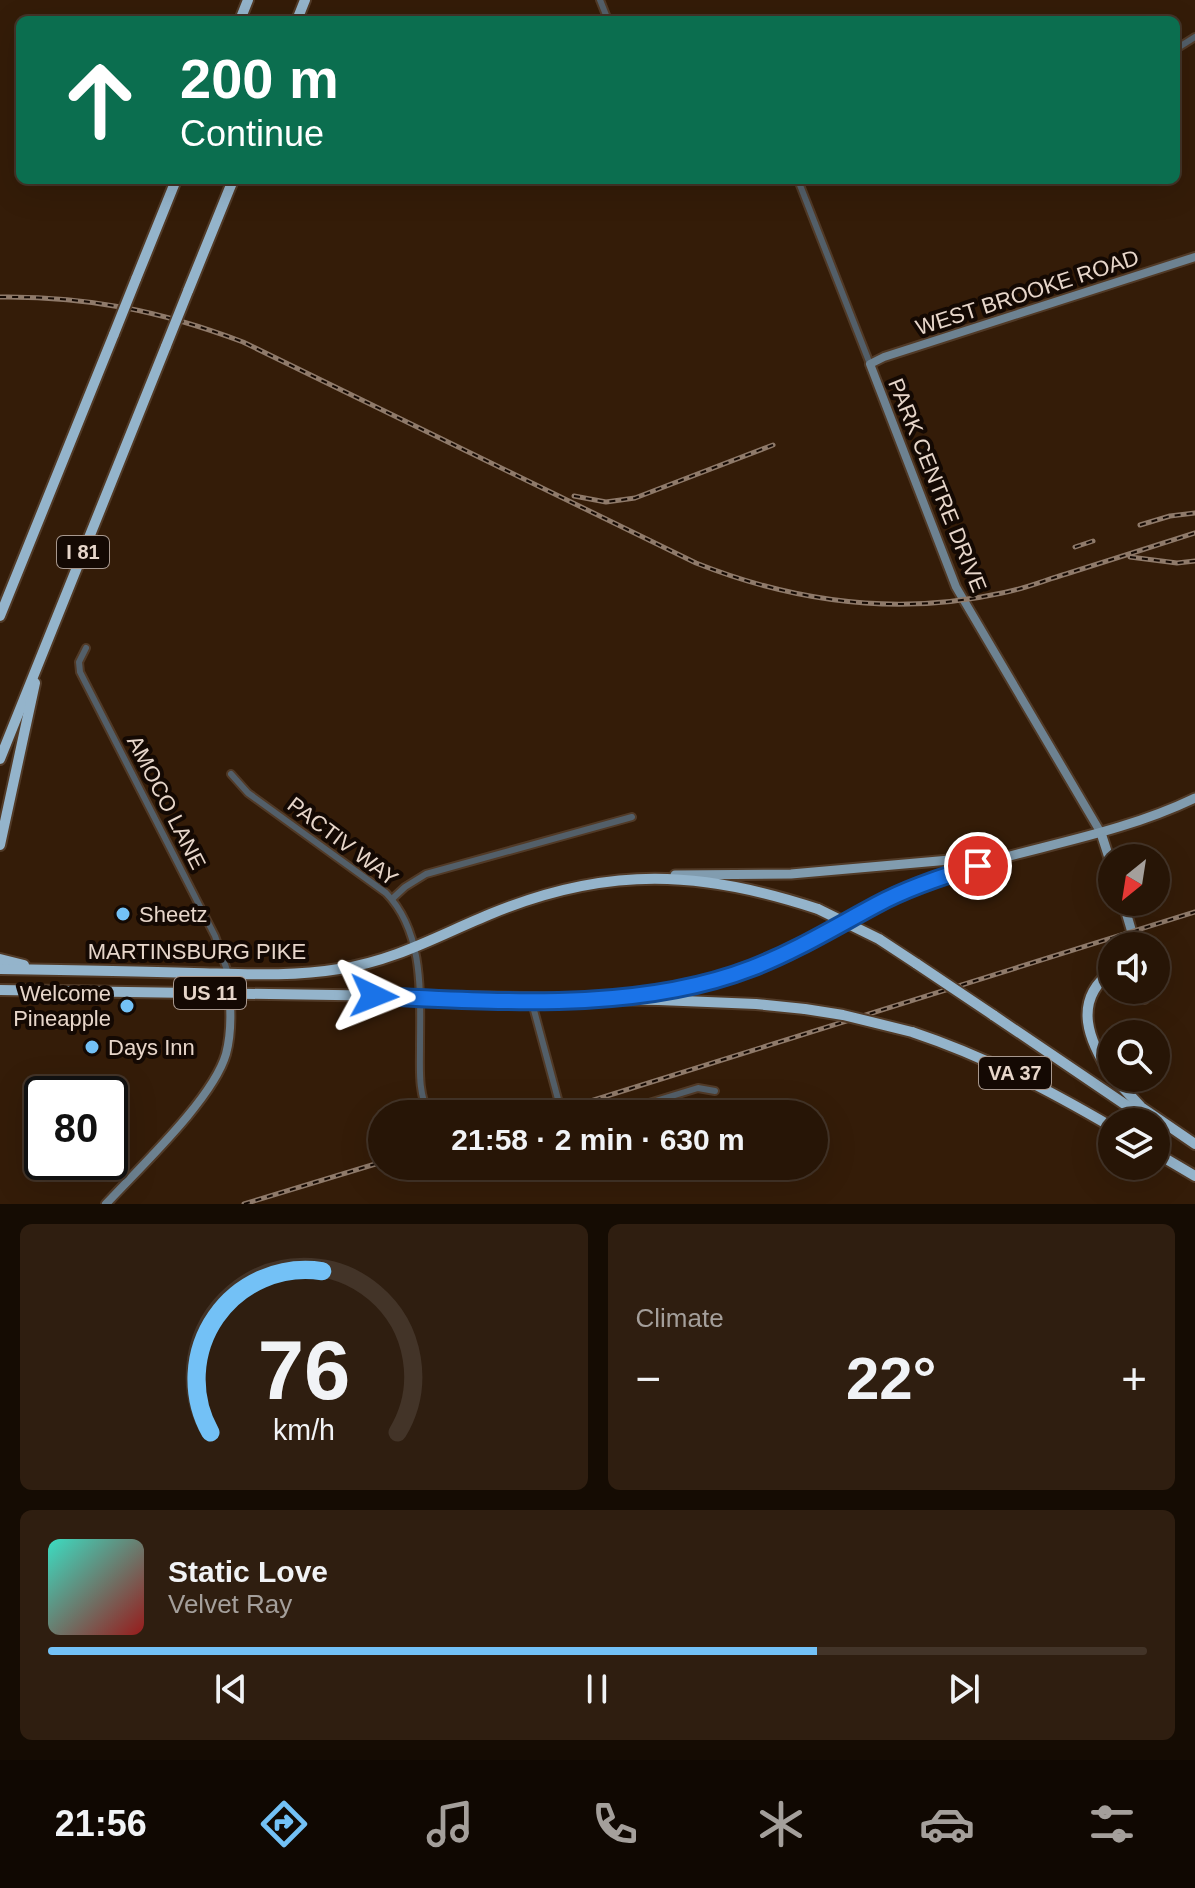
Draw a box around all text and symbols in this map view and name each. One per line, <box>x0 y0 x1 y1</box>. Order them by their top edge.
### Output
text: 200 m <box>180 47 339 110</box>
icon: ahead <box>48 48 152 152</box>
text: Continue <box>180 113 324 154</box>
street label: WEST BROOKE ROAD <box>912 245 1142 340</box>
street label: PARK CENTRE DRIVE <box>883 375 992 596</box>
road number: I 81 <box>57 536 109 568</box>
street label: AMOCO LANE <box>122 731 211 873</box>
street label: PACTIV WAY <box>283 792 403 891</box>
pin <box>944 832 1012 900</box>
icon: arrive <box>956 844 1000 888</box>
north arrow <box>1098 844 1170 916</box>
map controls <box>1098 844 1170 1180</box>
place label: Sheetz <box>139 902 208 927</box>
marker: Sheetz <box>114 905 132 923</box>
button: sound <box>1098 932 1170 1004</box>
street label: MARTINSBURG PIKE <box>88 939 306 964</box>
position arrow <box>332 954 416 1038</box>
road number: US 11 <box>174 977 246 1009</box>
place label: Welcome Pineapple <box>13 981 111 1031</box>
marker: Welcome Pineapple <box>118 997 136 1015</box>
button: search <box>1098 1020 1170 1092</box>
place label: Days Inn <box>108 1035 195 1060</box>
marker: Days Inn <box>83 1038 101 1056</box>
road number: VA 37 <box>979 1057 1051 1089</box>
speed limit sign: 80 <box>24 1076 128 1180</box>
button: layers <box>1098 1108 1170 1180</box>
text: 21:58 · 2 min · 630 m <box>451 1123 745 1156</box>
text: Climate <box>636 1303 724 1333</box>
text: 76 <box>257 1324 350 1417</box>
text: 22° <box>846 1345 937 1412</box>
text: − <box>636 1354 661 1403</box>
text: + <box>1121 1354 1147 1403</box>
text: km/h <box>273 1414 335 1446</box>
text: Static Love <box>168 1555 328 1588</box>
text: Velvet Ray <box>168 1589 292 1619</box>
icon: previous <box>209 1667 253 1711</box>
icon: pause <box>575 1667 619 1711</box>
icon: next <box>942 1667 986 1711</box>
icon: directions <box>256 1796 312 1852</box>
icon: music <box>422 1796 478 1852</box>
icon: phone <box>587 1796 643 1852</box>
icon: climate <box>753 1796 809 1852</box>
icon: car <box>919 1796 975 1852</box>
icon: filters <box>1084 1796 1140 1852</box>
text: 21:56 <box>55 1803 147 1844</box>

